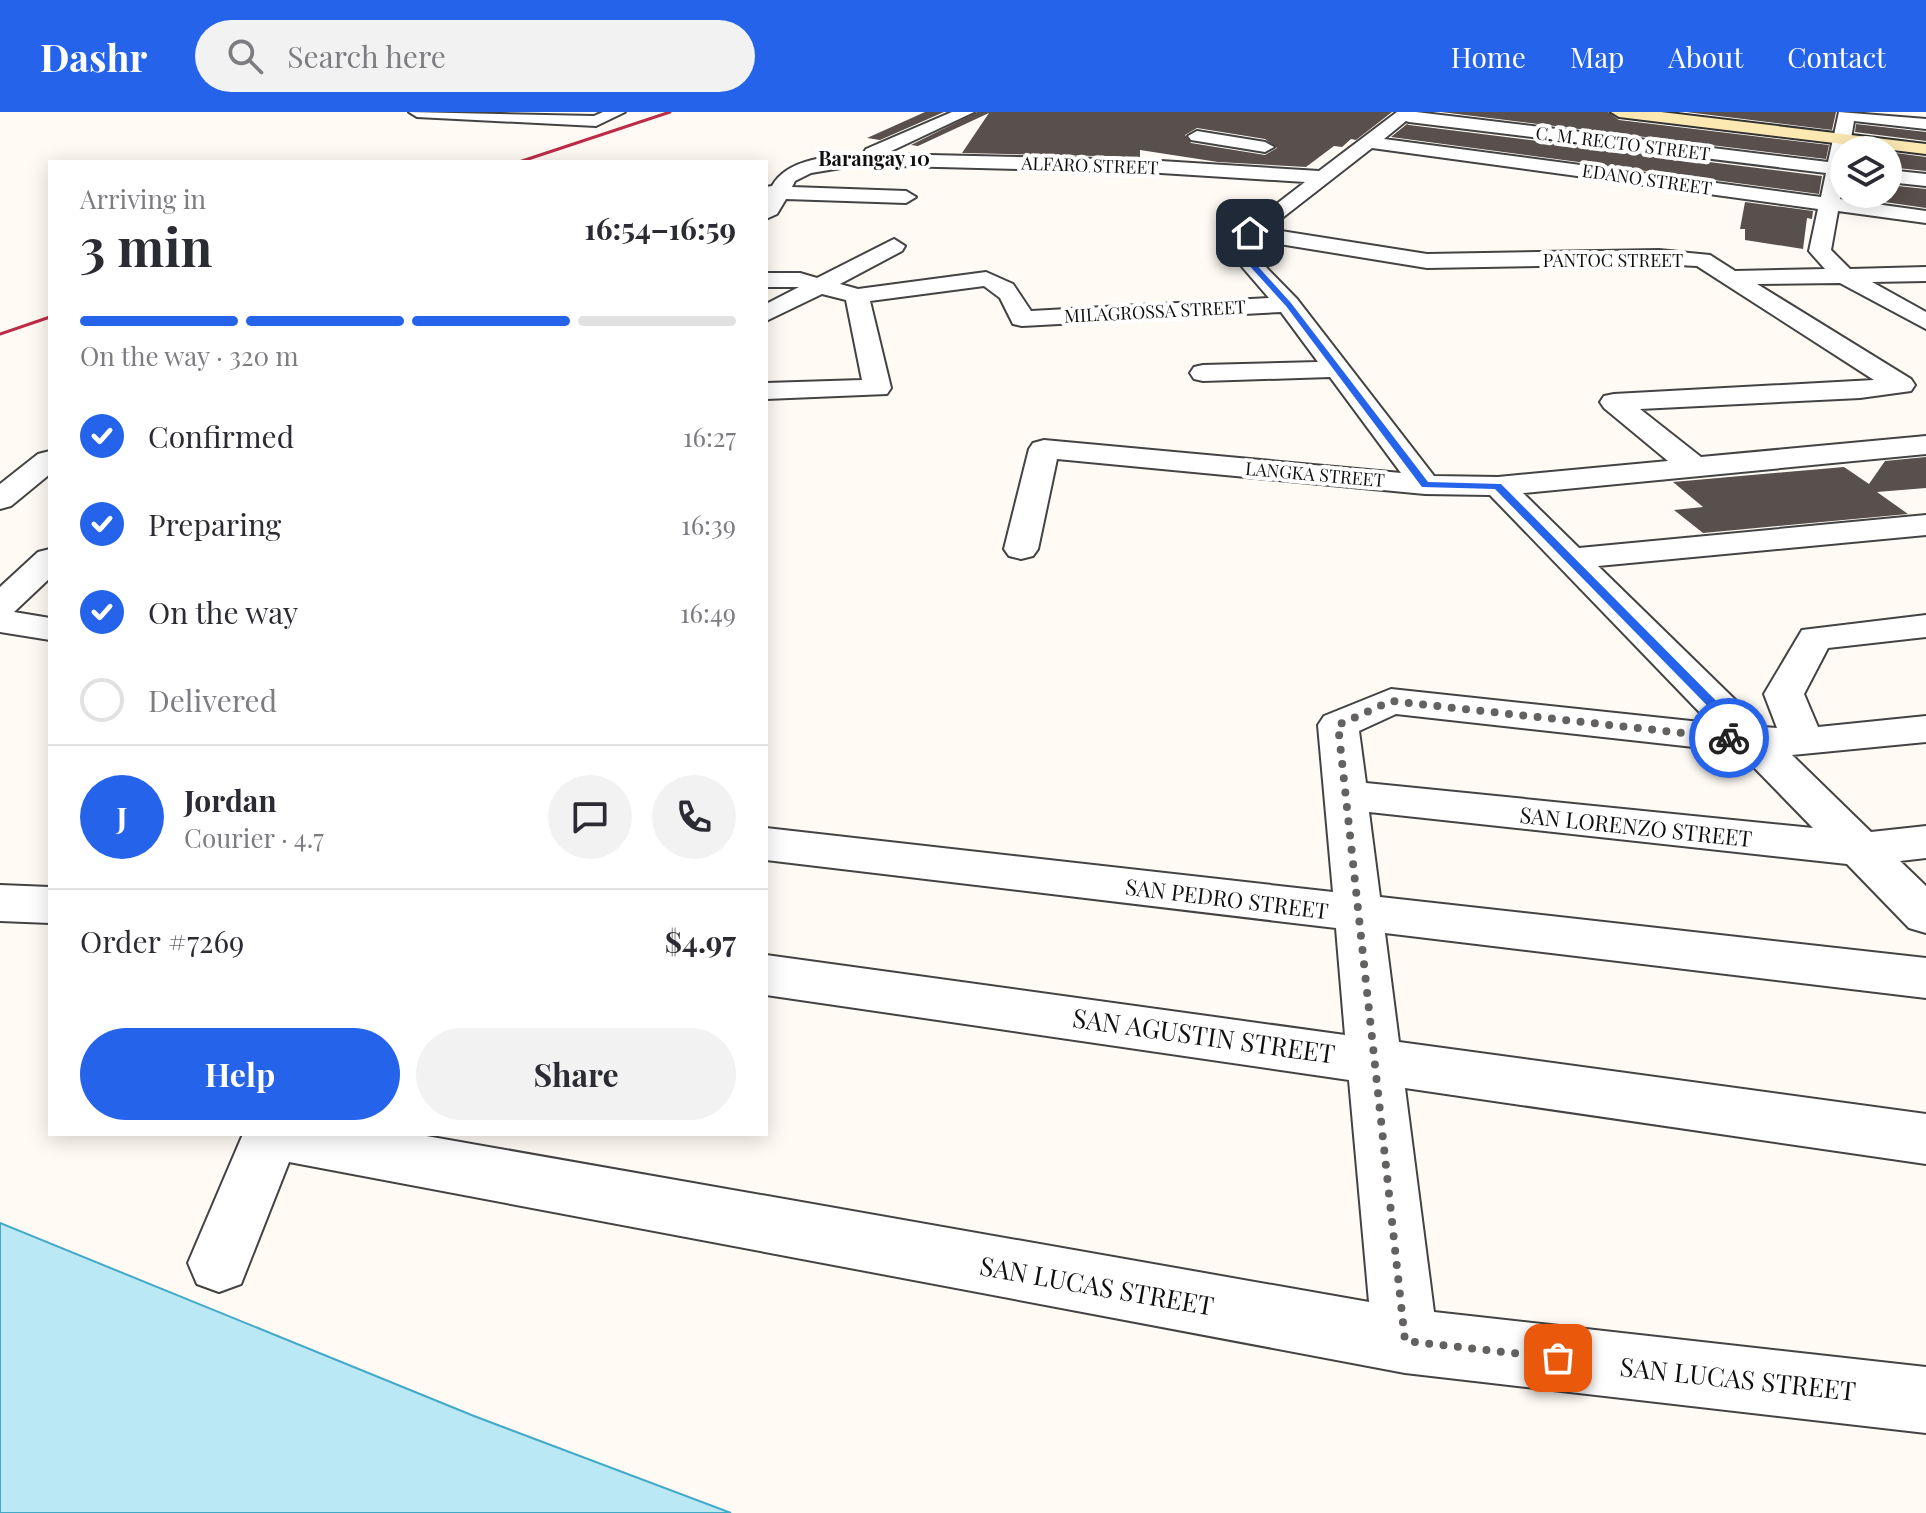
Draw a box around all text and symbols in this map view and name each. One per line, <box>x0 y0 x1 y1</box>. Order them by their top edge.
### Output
search box <box>195 20 755 92</box>
text: Dashr <box>40 31 147 82</box>
icon: search <box>223 34 267 78</box>
text: Search here <box>287 36 446 76</box>
text: Home <box>1451 38 1526 75</box>
text: Map <box>1570 38 1624 75</box>
text: About <box>1668 38 1743 75</box>
text: Contact <box>1787 38 1886 75</box>
street label: C. M. RECTO STREET <box>1534 120 1712 166</box>
map controls <box>1830 136 1902 208</box>
button: layers <box>1830 136 1902 208</box>
district label: Barangay 10 <box>818 144 930 171</box>
street label: ALFARO STREET <box>1020 151 1159 179</box>
street label: EDANO STREET <box>1581 158 1713 200</box>
text: Arriving in <box>80 181 206 216</box>
pin <box>1216 199 1284 267</box>
text: 16:54–16:59 <box>584 208 736 248</box>
text: 3 min <box>80 211 213 280</box>
icon: home <box>1228 211 1272 255</box>
street label: PANTOC STREET <box>1543 248 1683 272</box>
street label: MILAGROSSA STREET <box>1063 294 1247 328</box>
text: On the way · 320 m <box>80 338 299 373</box>
icon: check <box>80 414 124 458</box>
text: Confirmed <box>148 416 294 456</box>
text: 16:27 <box>683 419 736 454</box>
street label: LANGKA STREET <box>1244 456 1386 492</box>
icon: check <box>80 502 124 546</box>
text: Preparing <box>148 504 281 544</box>
text: 16:39 <box>681 507 736 542</box>
icon: check <box>80 590 124 634</box>
text: On the way <box>148 592 298 632</box>
text: 16:49 <box>680 595 736 630</box>
text: Delivered <box>148 680 277 720</box>
courier <box>1689 698 1769 778</box>
icon: bike <box>1707 716 1751 760</box>
button: chat <box>548 775 632 859</box>
button: phone <box>652 775 736 859</box>
text: Jordan <box>184 780 277 820</box>
text: J <box>117 797 127 837</box>
street label: SAN LORENZO STREET <box>1518 799 1754 853</box>
text: Courier · 4.7 <box>184 820 324 855</box>
street label: SAN PEDRO STREET <box>1124 871 1331 925</box>
text: Order #7269 <box>80 921 244 961</box>
text: $4.97 <box>665 921 736 961</box>
street label: SAN AGUSTIN STREET <box>1071 999 1337 1071</box>
button: Help <box>80 1028 400 1120</box>
button: Share <box>416 1028 736 1120</box>
street label: SAN LUCAS STREET <box>977 1247 1217 1323</box>
pin <box>1524 1324 1592 1392</box>
icon: bag <box>1536 1336 1580 1380</box>
street label: SAN LUCAS STREET <box>1618 1348 1858 1408</box>

